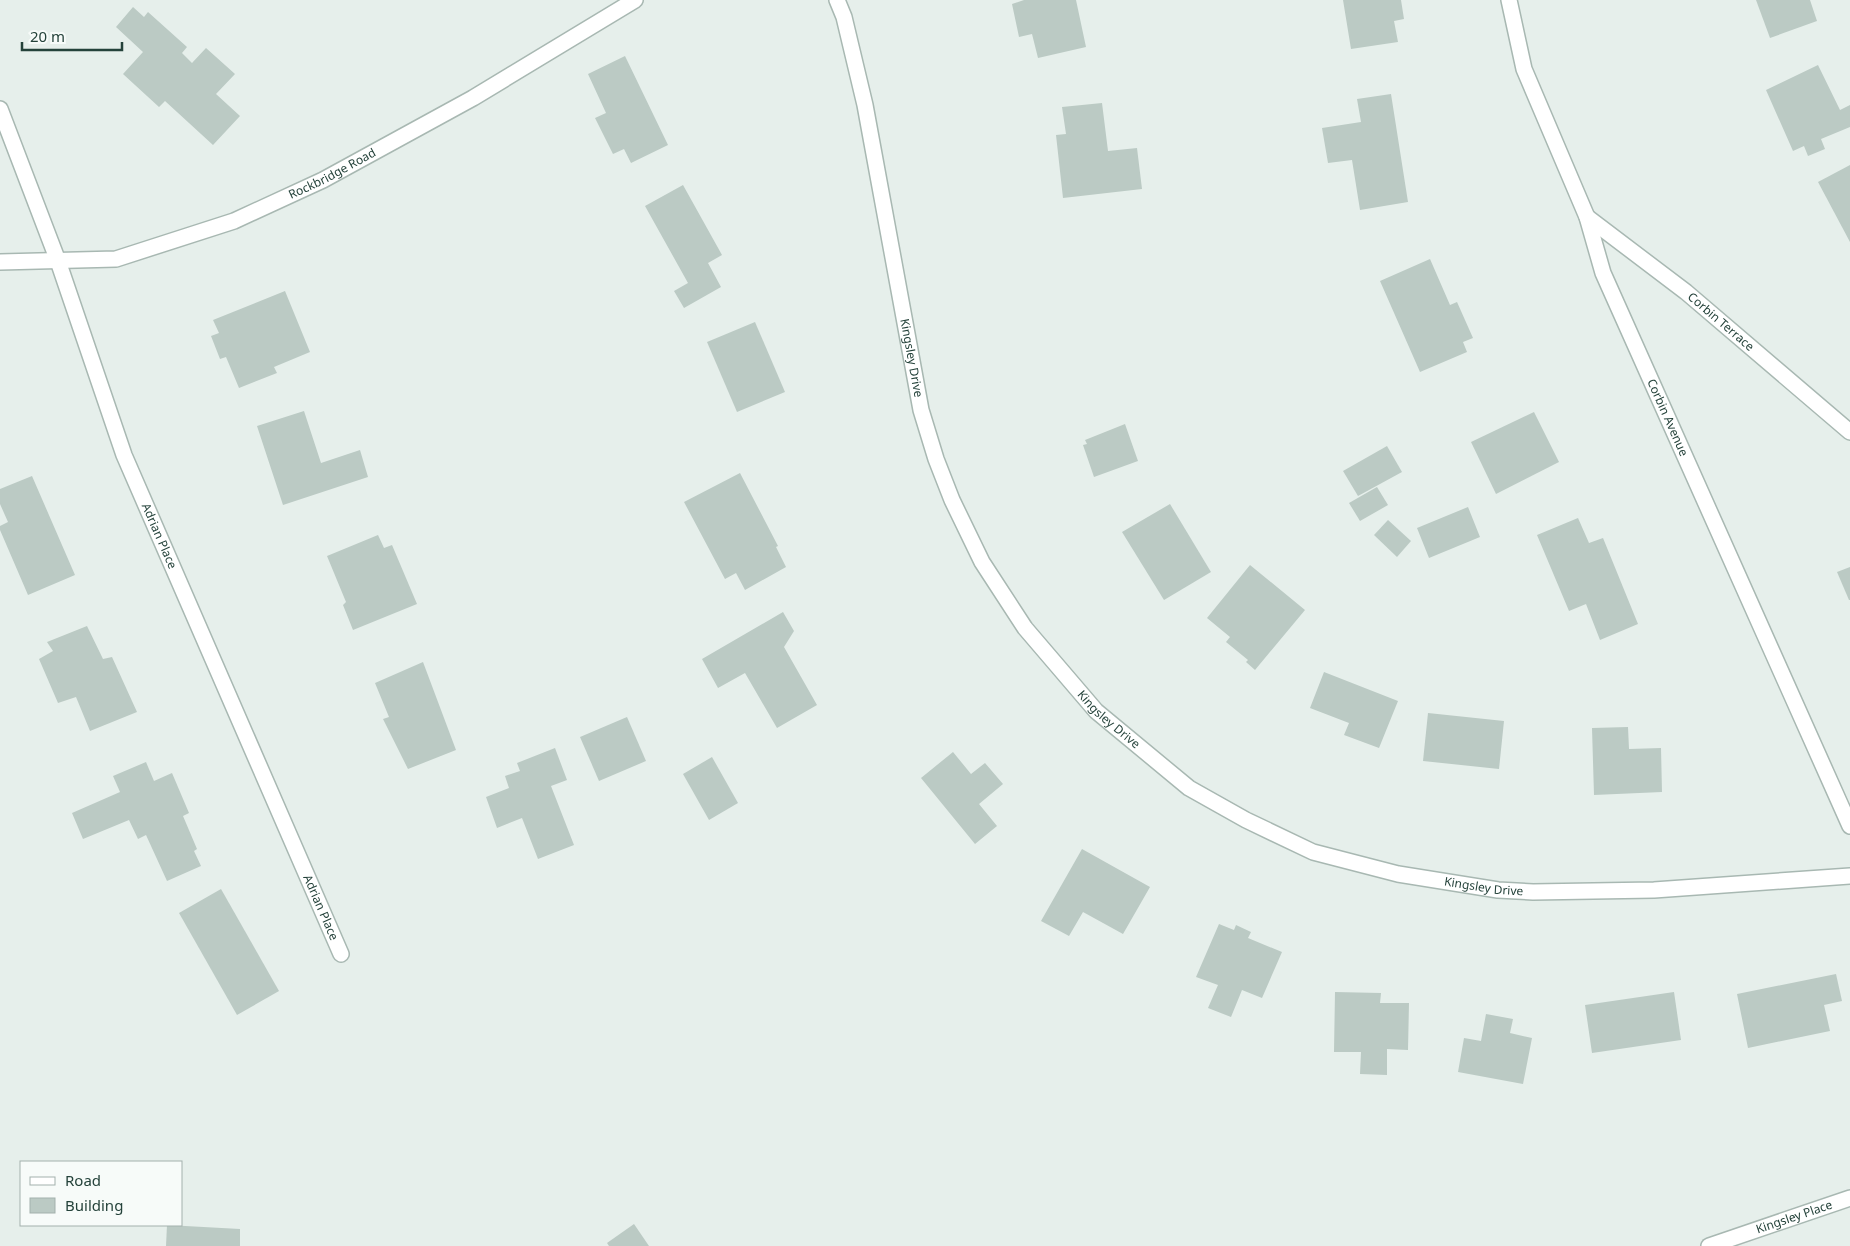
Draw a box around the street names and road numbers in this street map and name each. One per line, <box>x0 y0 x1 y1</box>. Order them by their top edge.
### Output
street label: Rockbridge Road <box>286 144 379 203</box>
street label: Corbin Terrace <box>1684 288 1758 355</box>
street label: Kingsley Drive <box>896 317 928 399</box>
street label: Corbin Avenue <box>1643 376 1693 459</box>
street label: Adrian Place <box>138 500 182 572</box>
street label: Kingsley Drive <box>1074 686 1144 752</box>
street label: Adrian Place <box>299 872 343 943</box>
street label: Kingsley Drive <box>1443 873 1524 899</box>
street label: Kingsley Place <box>1754 1196 1835 1237</box>

